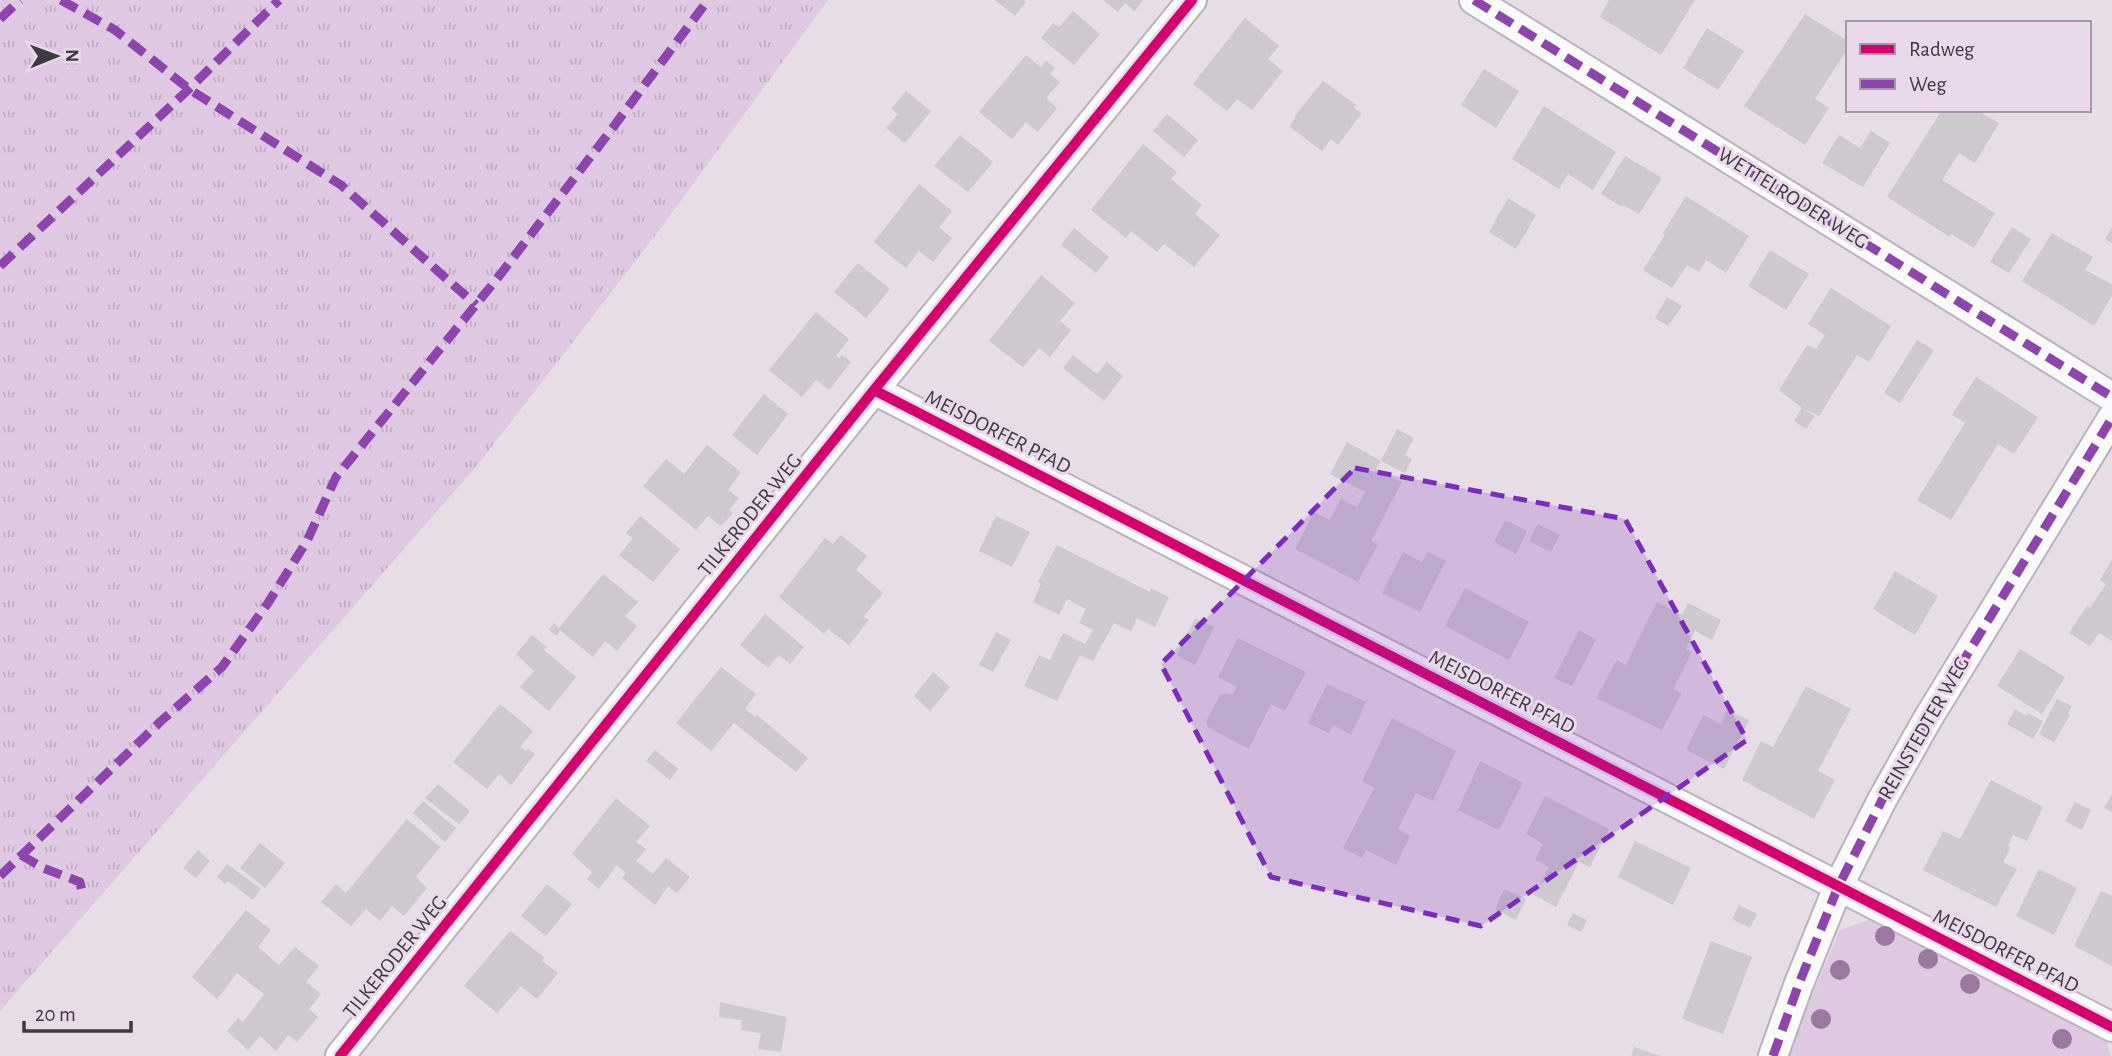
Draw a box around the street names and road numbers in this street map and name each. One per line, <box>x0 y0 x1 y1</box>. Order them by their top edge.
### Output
street label: WETTELRODER WEG <box>1714 143 1872 253</box>
street label: MEISDORFER PFAD <box>922 386 1074 478</box>
street label: TILKERODER WEG <box>694 450 806 580</box>
street label: MEISDORFER PFAD <box>1426 646 1578 738</box>
street label: REINSTEDTER WEG <box>1875 653 1973 803</box>
street label: TILKERODER WEG <box>339 892 451 1022</box>
street label: MEISDORFER PFAD <box>1930 905 2082 997</box>

